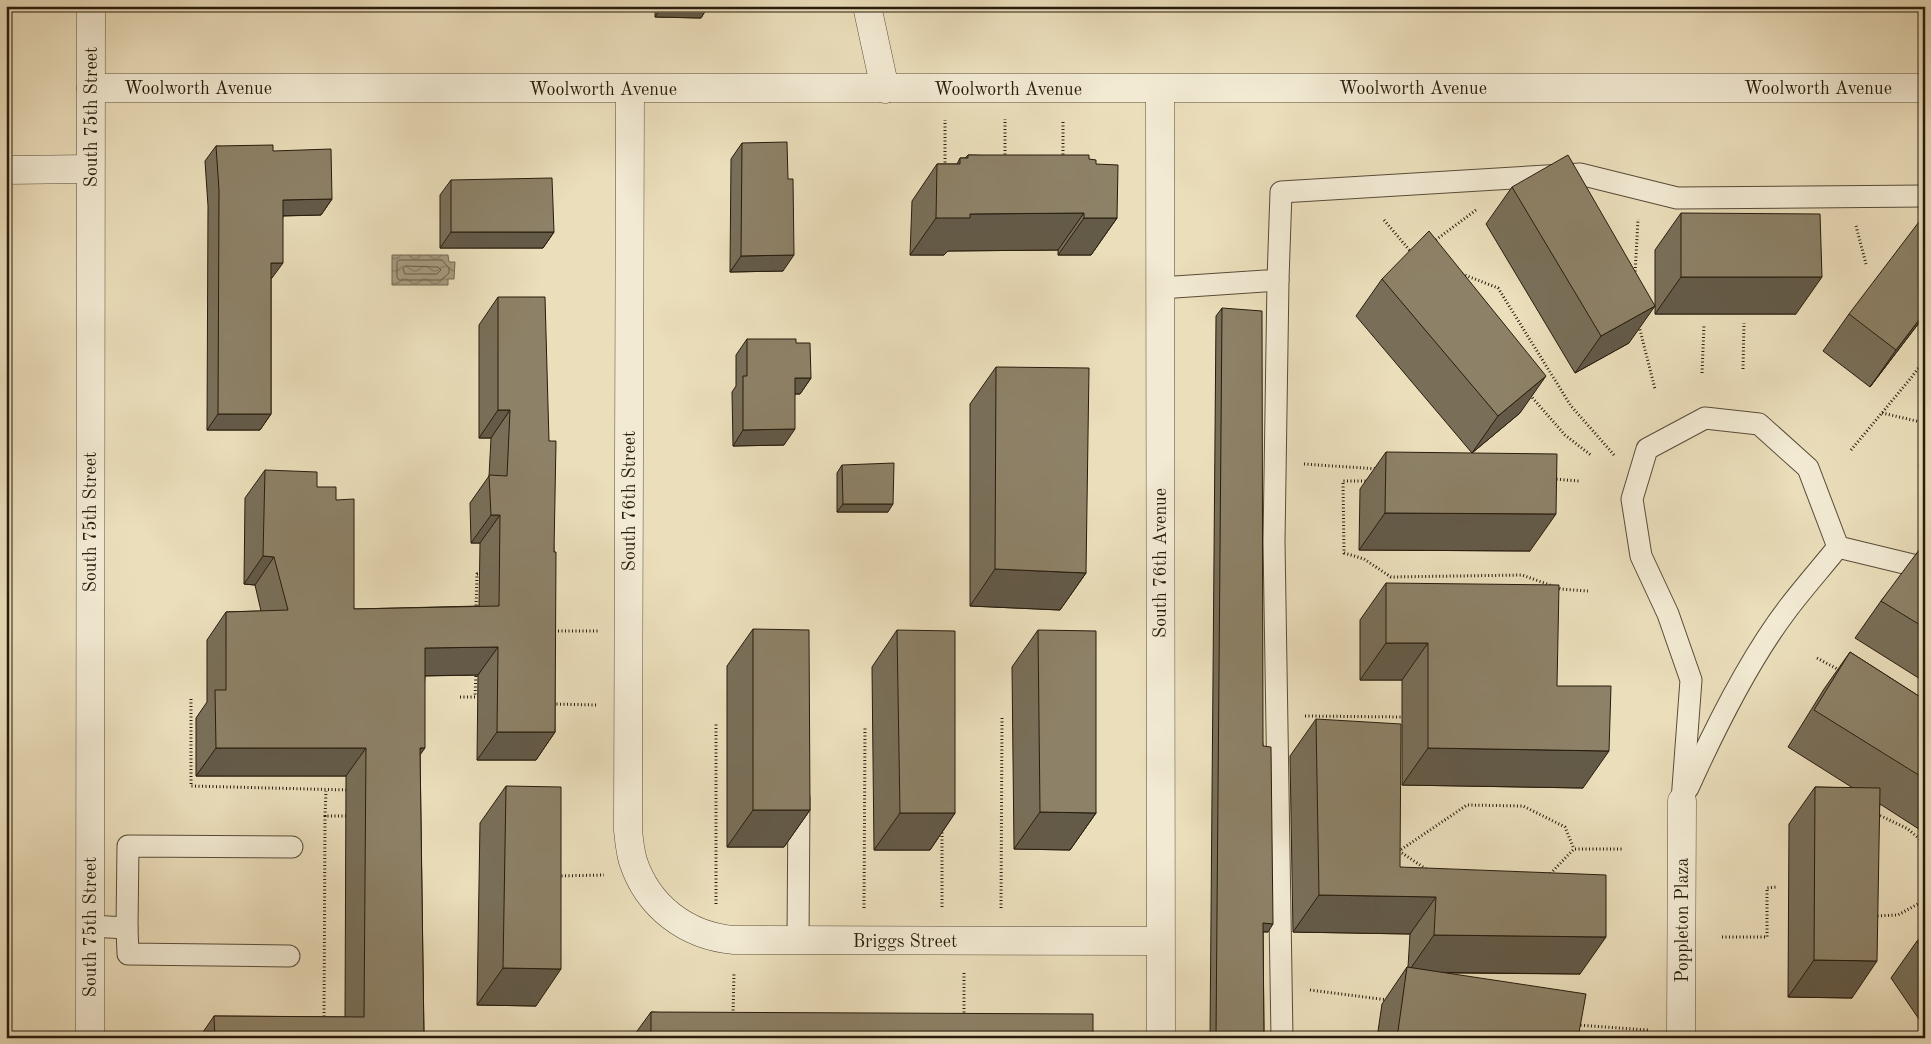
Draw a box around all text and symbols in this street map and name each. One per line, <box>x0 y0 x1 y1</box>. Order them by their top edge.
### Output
street label: South 75th Street <box>83 47 101 187</box>
street label: Woolworth Avenue <box>124 80 272 98</box>
street label: Woolworth Avenue <box>1339 80 1487 98</box>
street label: Woolworth Avenue <box>1744 80 1892 98</box>
street label: Woolworth Avenue <box>529 81 677 99</box>
street label: Woolworth Avenue <box>934 81 1082 99</box>
street label: South 76th Street <box>621 431 639 571</box>
street label: South 75th Street <box>82 452 100 592</box>
street label: South 76th Avenue <box>1152 488 1170 638</box>
street label: South 75th Street <box>82 857 100 997</box>
street label: Poppleton Plaza <box>1674 857 1692 982</box>
street label: Briggs Street <box>853 933 957 951</box>

